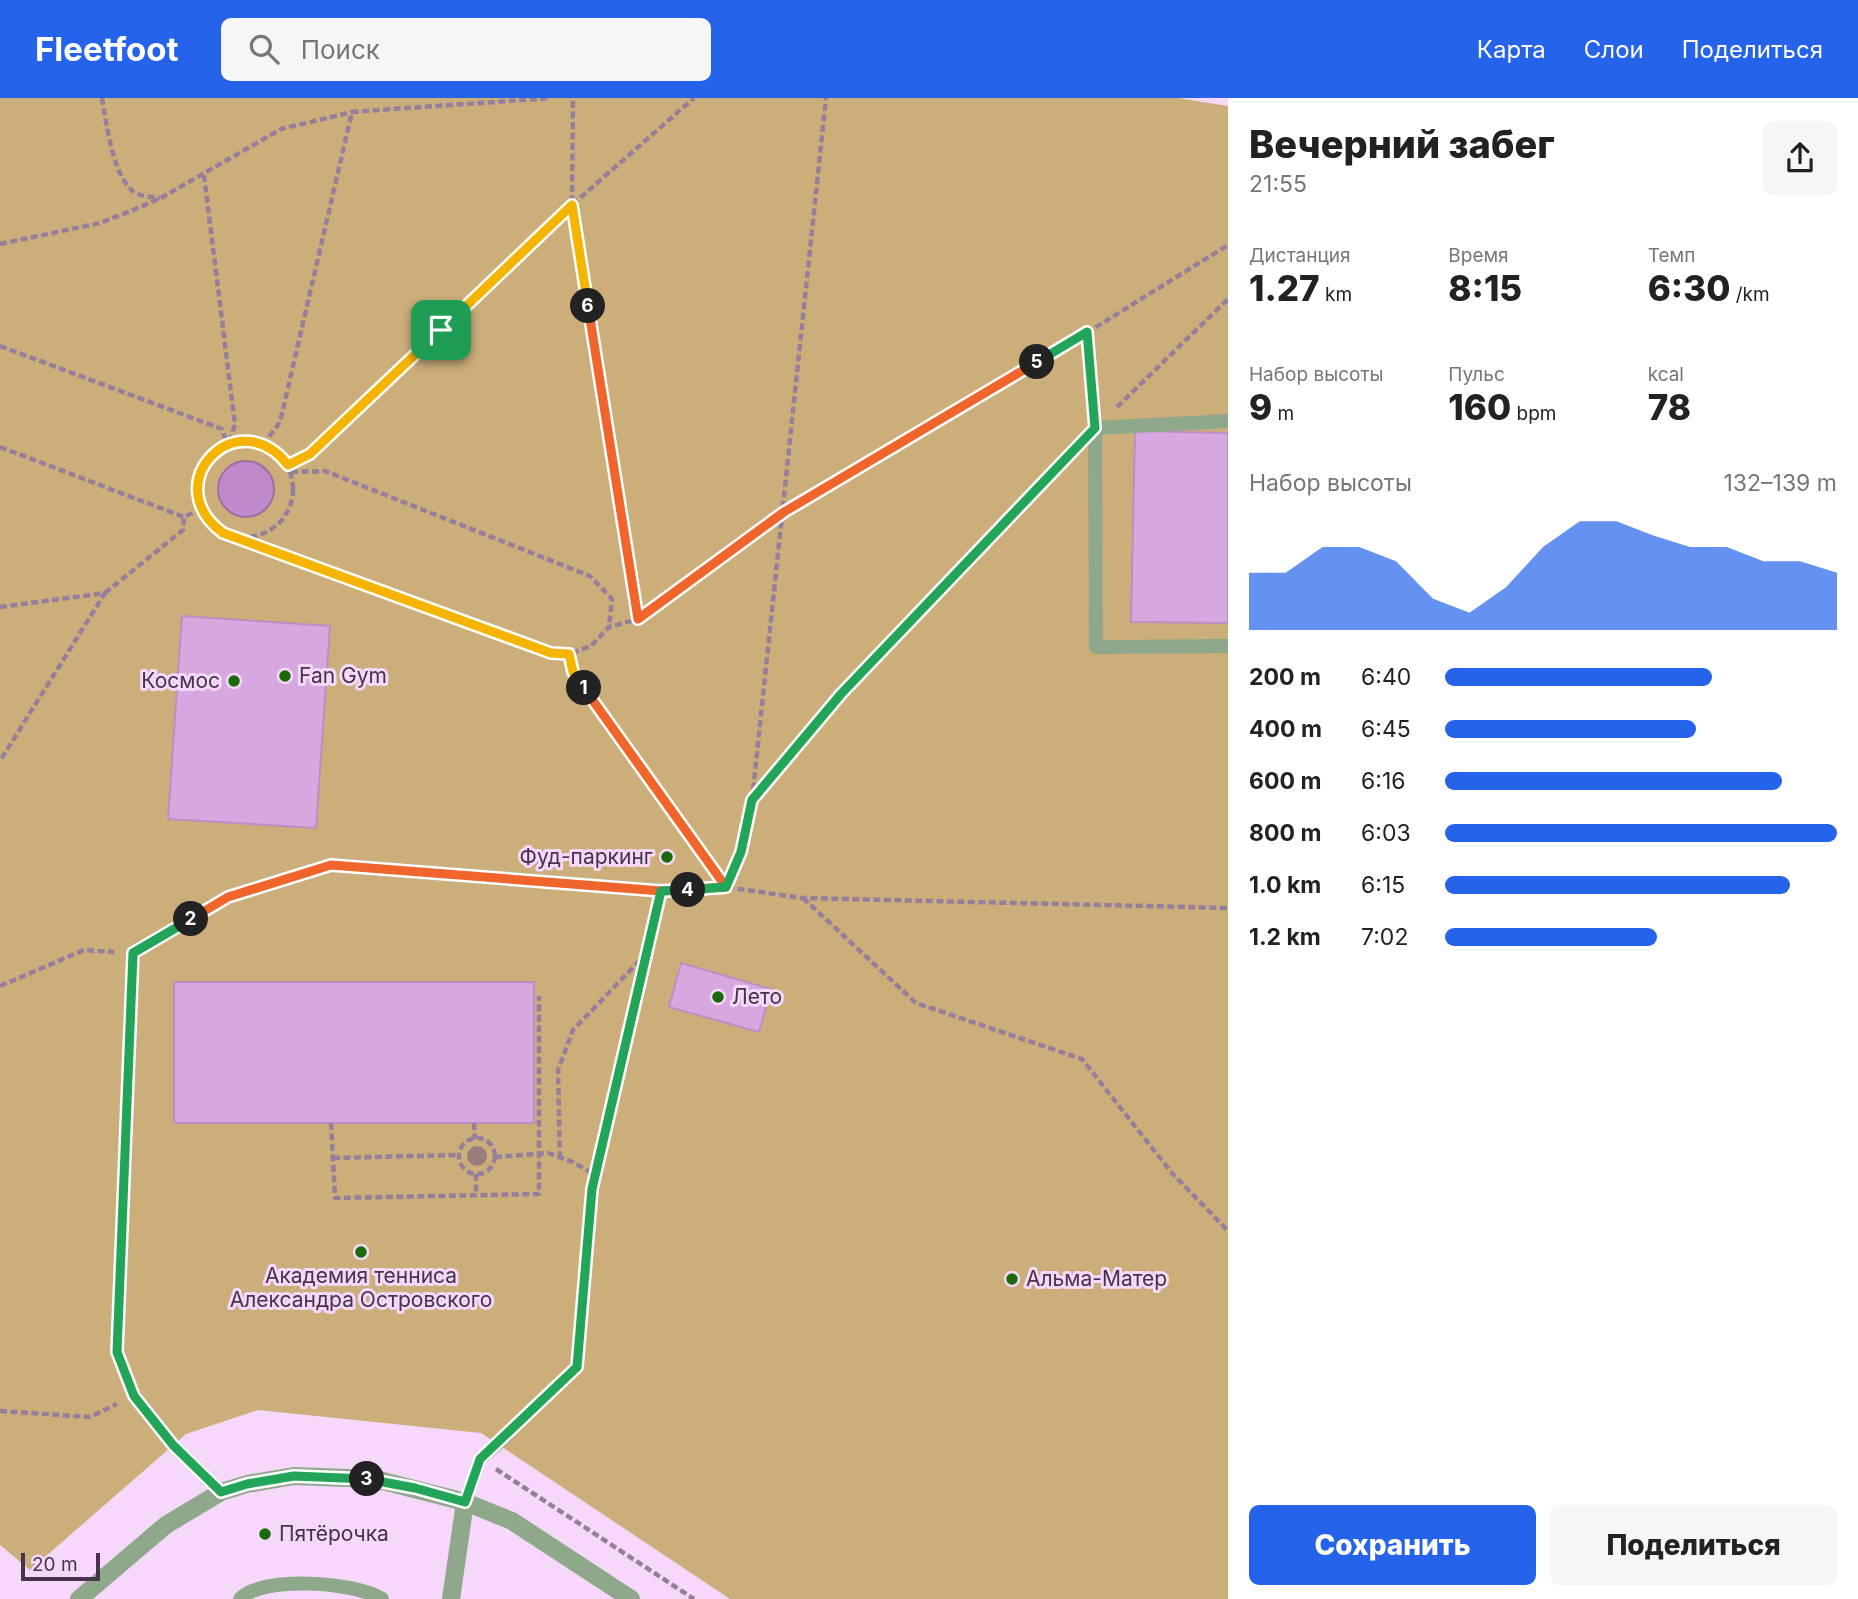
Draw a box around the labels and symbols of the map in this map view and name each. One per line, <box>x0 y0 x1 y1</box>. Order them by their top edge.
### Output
pin: 6 <box>570 288 606 324</box>
pin <box>411 300 471 360</box>
pin: 5 <box>1020 344 1054 380</box>
place label: Fan Gym <box>299 663 387 688</box>
place label: Космос <box>141 668 220 693</box>
marker: Fan Gym <box>277 668 293 684</box>
pin: 1 <box>566 670 602 706</box>
marker: Космос <box>226 673 242 689</box>
place label: Фуд-паркинг <box>520 844 653 869</box>
marker: Фуд-паркинг <box>659 849 675 865</box>
pin: 4 <box>670 872 706 908</box>
pin: 2 <box>174 902 208 936</box>
place label: Лето <box>732 984 782 1009</box>
marker: Лето <box>710 989 726 1005</box>
marker: Академия тенниса Александра Островского <box>353 1244 369 1260</box>
place label: Академия тенниса Александра Островского <box>230 1263 492 1312</box>
place label: Альма-Матер <box>1026 1266 1167 1291</box>
marker: Альма-Матер <box>1004 1271 1020 1287</box>
pin: 3 <box>350 1462 384 1496</box>
place label: Пятёрочка <box>279 1521 389 1546</box>
marker: Пятёрочка <box>257 1526 273 1542</box>
scale bar <box>21 1550 100 1582</box>

